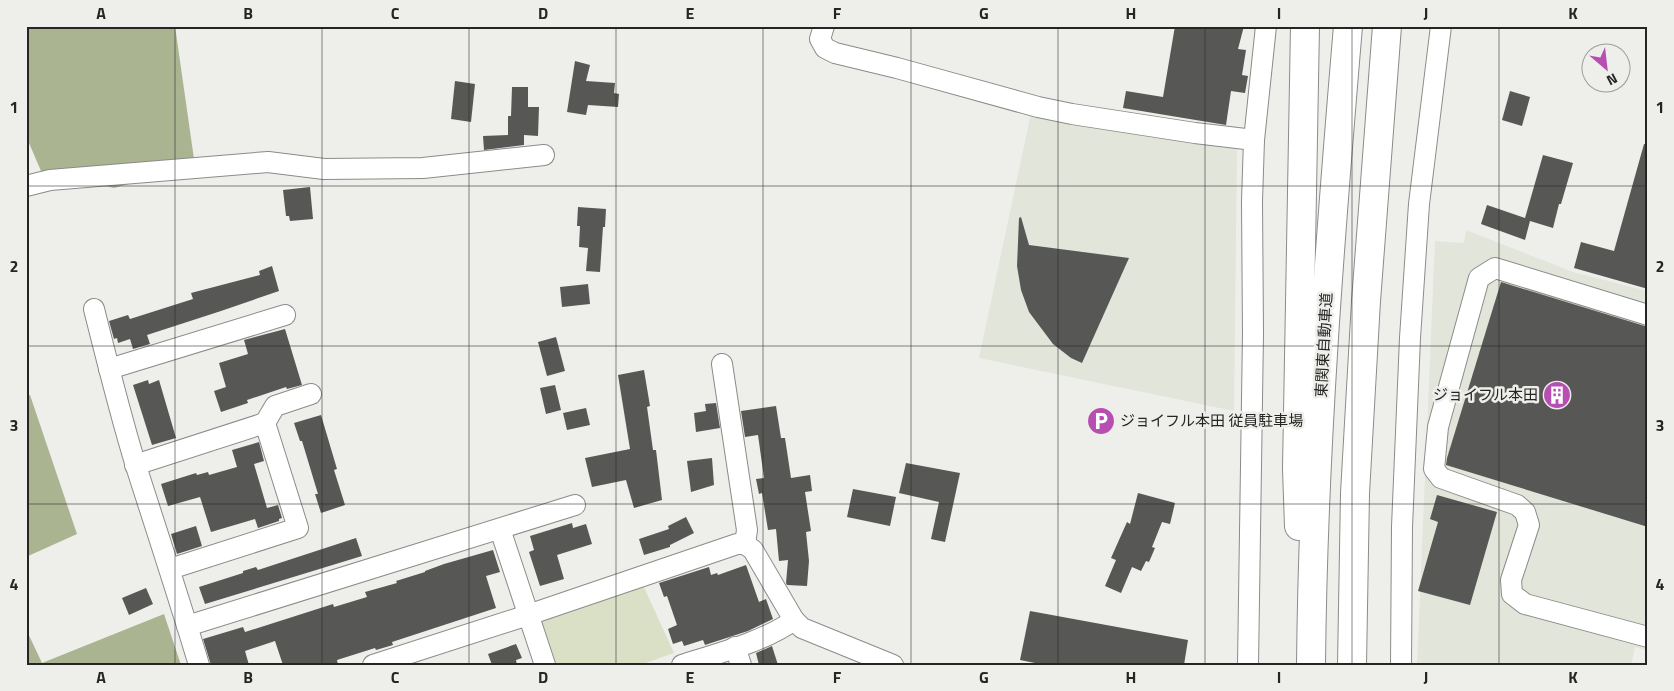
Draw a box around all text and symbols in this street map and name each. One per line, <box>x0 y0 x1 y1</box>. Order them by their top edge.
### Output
text: A <box>96 1 106 25</box>
text: B <box>243 1 253 25</box>
text: C <box>391 1 400 25</box>
text: D <box>538 1 548 25</box>
text: E <box>686 1 695 25</box>
text: F <box>833 1 842 25</box>
text: G <box>979 1 989 25</box>
text: H <box>1126 1 1136 25</box>
text: I <box>1277 1 1281 25</box>
text: J <box>1424 1 1428 25</box>
text: K <box>1568 1 1578 25</box>
north arrow <box>1582 42 1632 92</box>
text: N <box>1603 68 1622 91</box>
text: 1 <box>10 95 18 119</box>
text: 1 <box>1656 95 1664 119</box>
text: 2 <box>10 254 18 278</box>
text: 2 <box>1656 254 1664 278</box>
street label: 東関東自動車道 <box>1309 292 1338 398</box>
building icon: ジョイフル本田 <box>1542 380 1572 410</box>
place label: ジョイフル本田 <box>1433 383 1538 406</box>
parking icon: ジョイフル本田 従員駐車場 <box>1086 406 1116 436</box>
place label: ジョイフル本田 従員駐車場 <box>1120 409 1303 432</box>
text: 3 <box>10 413 18 437</box>
text: 3 <box>1656 413 1664 437</box>
text: 4 <box>10 572 19 596</box>
text: 4 <box>1656 572 1665 596</box>
text: A <box>96 665 106 689</box>
text: B <box>243 665 253 689</box>
text: C <box>391 665 400 689</box>
text: D <box>538 665 548 689</box>
text: E <box>686 665 695 689</box>
text: F <box>833 665 842 689</box>
text: G <box>979 665 989 689</box>
text: H <box>1126 665 1136 689</box>
text: I <box>1277 665 1281 689</box>
text: J <box>1424 665 1428 689</box>
text: K <box>1568 665 1578 689</box>

